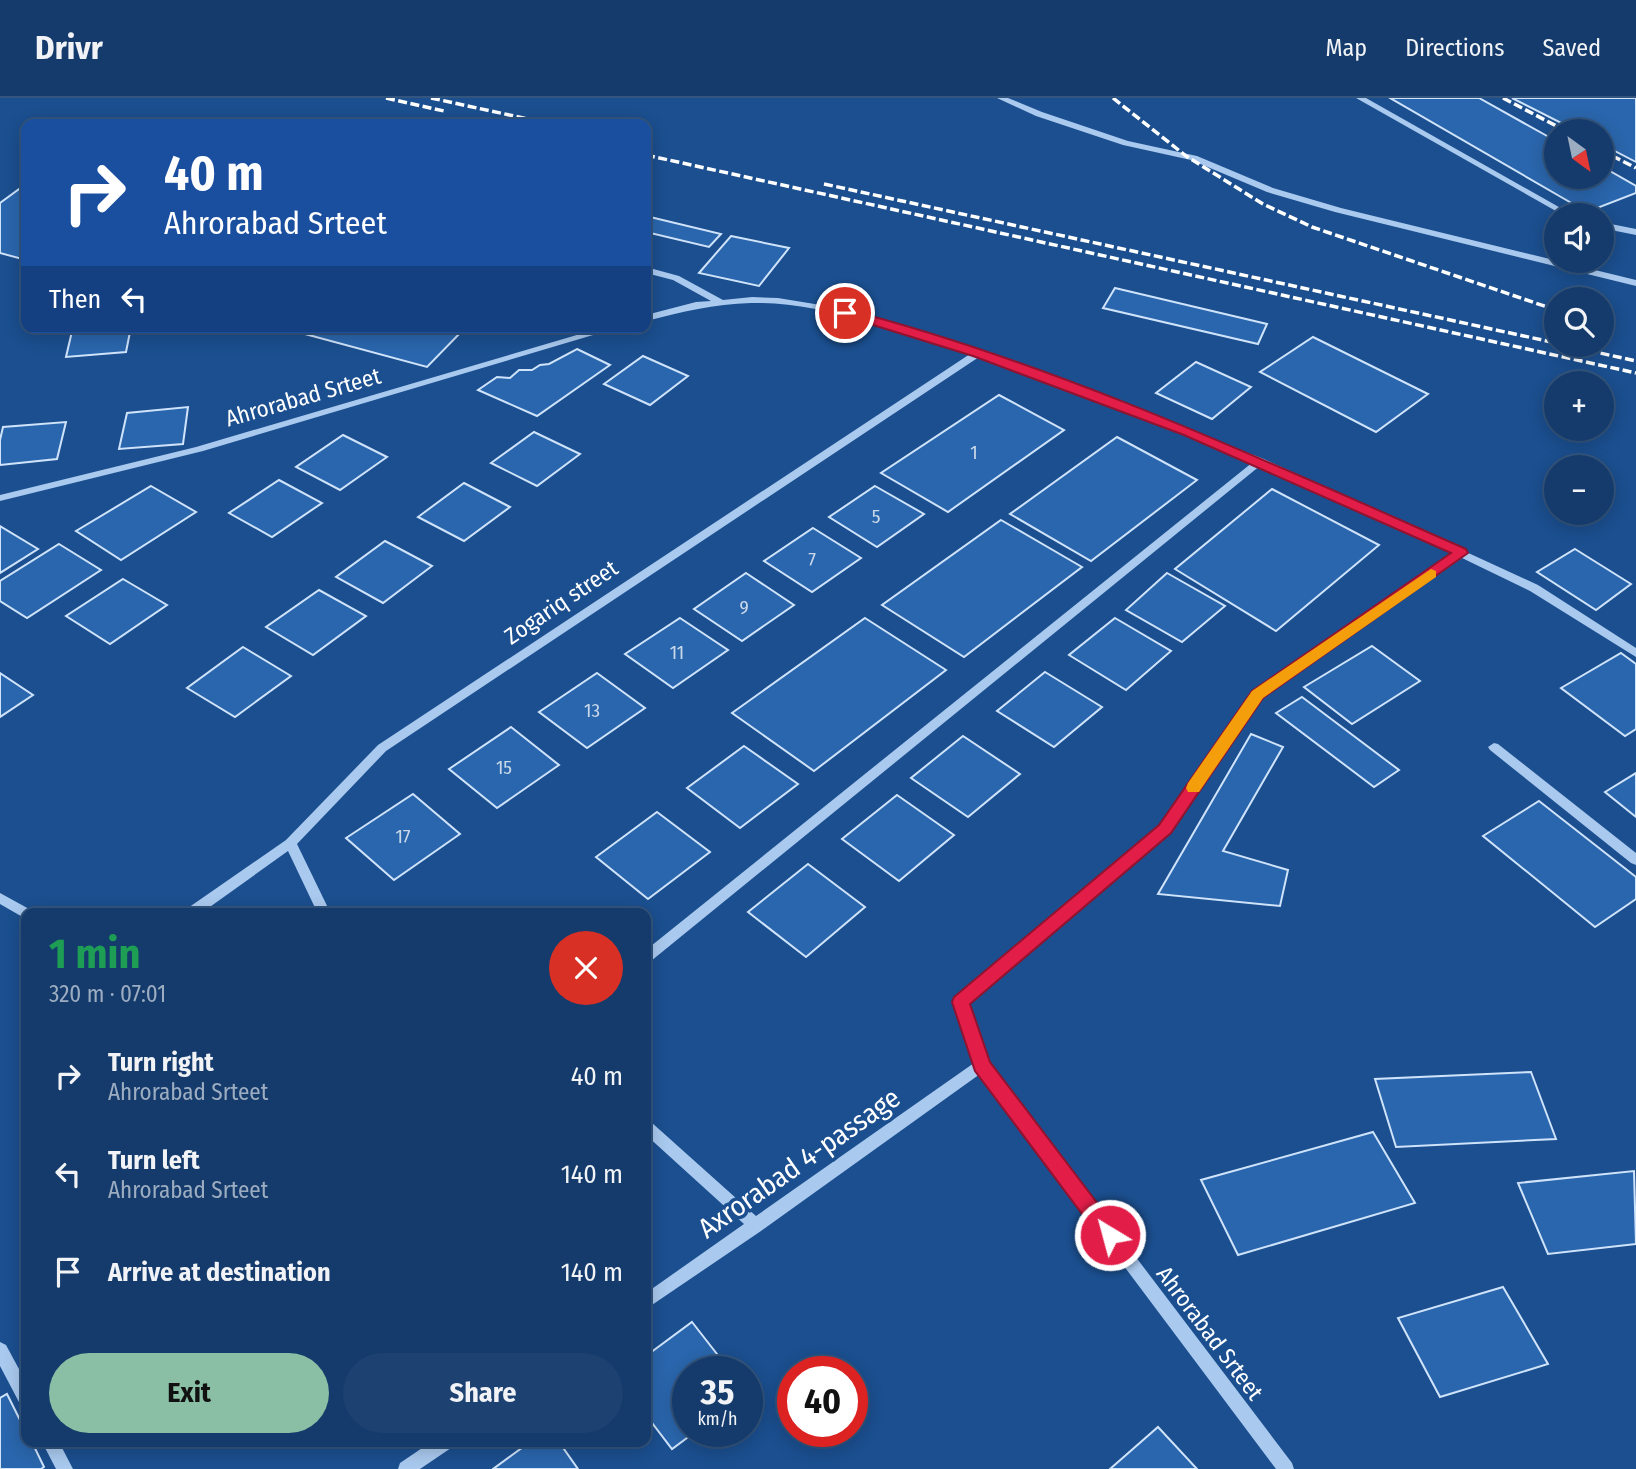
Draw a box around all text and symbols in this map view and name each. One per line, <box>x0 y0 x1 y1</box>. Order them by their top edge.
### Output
text: Drivr <box>35 28 103 68</box>
text: Map <box>1326 34 1367 62</box>
text: Directions <box>1405 34 1504 62</box>
text: Saved <box>1542 34 1601 62</box>
north arrow <box>1544 119 1614 189</box>
map controls <box>1544 119 1614 525</box>
text: 40 m <box>164 144 264 203</box>
icon: right <box>49 147 140 238</box>
button: sound <box>1544 203 1614 273</box>
text: Ahrorabad Srteet <box>164 204 387 242</box>
icon: left <box>115 280 153 318</box>
pin <box>815 283 875 343</box>
text: Then <box>49 284 101 315</box>
button: search <box>1544 287 1614 357</box>
icon: arrive <box>826 294 864 332</box>
street label: Ahrorabad Srteet <box>222 361 384 433</box>
button: + <box>1544 371 1614 441</box>
house number: 1 <box>970 441 978 464</box>
button: − <box>1544 455 1614 525</box>
house number: 5 <box>872 505 880 528</box>
house number: 7 <box>808 548 816 571</box>
street label: Zogariq street <box>499 554 623 650</box>
house number: 9 <box>739 596 749 619</box>
house number: 11 <box>670 641 684 664</box>
house number: 13 <box>584 699 600 722</box>
house number: 15 <box>496 756 512 779</box>
house number: 17 <box>395 825 411 848</box>
text: 1 min <box>49 929 140 979</box>
button: close <box>549 931 623 1005</box>
text: 320 m · 07:01 <box>49 980 166 1008</box>
text: Turn right <box>108 1047 214 1078</box>
icon: right <box>49 1057 87 1095</box>
text: 40 m <box>571 1061 623 1092</box>
text: Ahrorabad Srteet <box>108 1078 268 1106</box>
street label: Axrorabad 4-passage <box>692 1081 906 1245</box>
text: Turn left <box>108 1145 200 1176</box>
icon: left <box>49 1155 87 1193</box>
text: 140 m <box>561 1159 623 1190</box>
text: Ahrorabad Srteet <box>108 1176 268 1204</box>
position arrow <box>1073 1198 1147 1272</box>
icon: arrive <box>49 1253 87 1291</box>
text: Arrive at destination <box>108 1257 331 1288</box>
text: 140 m <box>561 1257 623 1288</box>
street label: Ahrorabad Srteet <box>1151 1261 1270 1406</box>
button: Exit <box>49 1353 329 1433</box>
button: Share <box>343 1353 623 1433</box>
speed limit sign: 40 <box>777 1356 868 1447</box>
text: 35 <box>701 1371 734 1413</box>
text: km/h <box>697 1408 738 1430</box>

